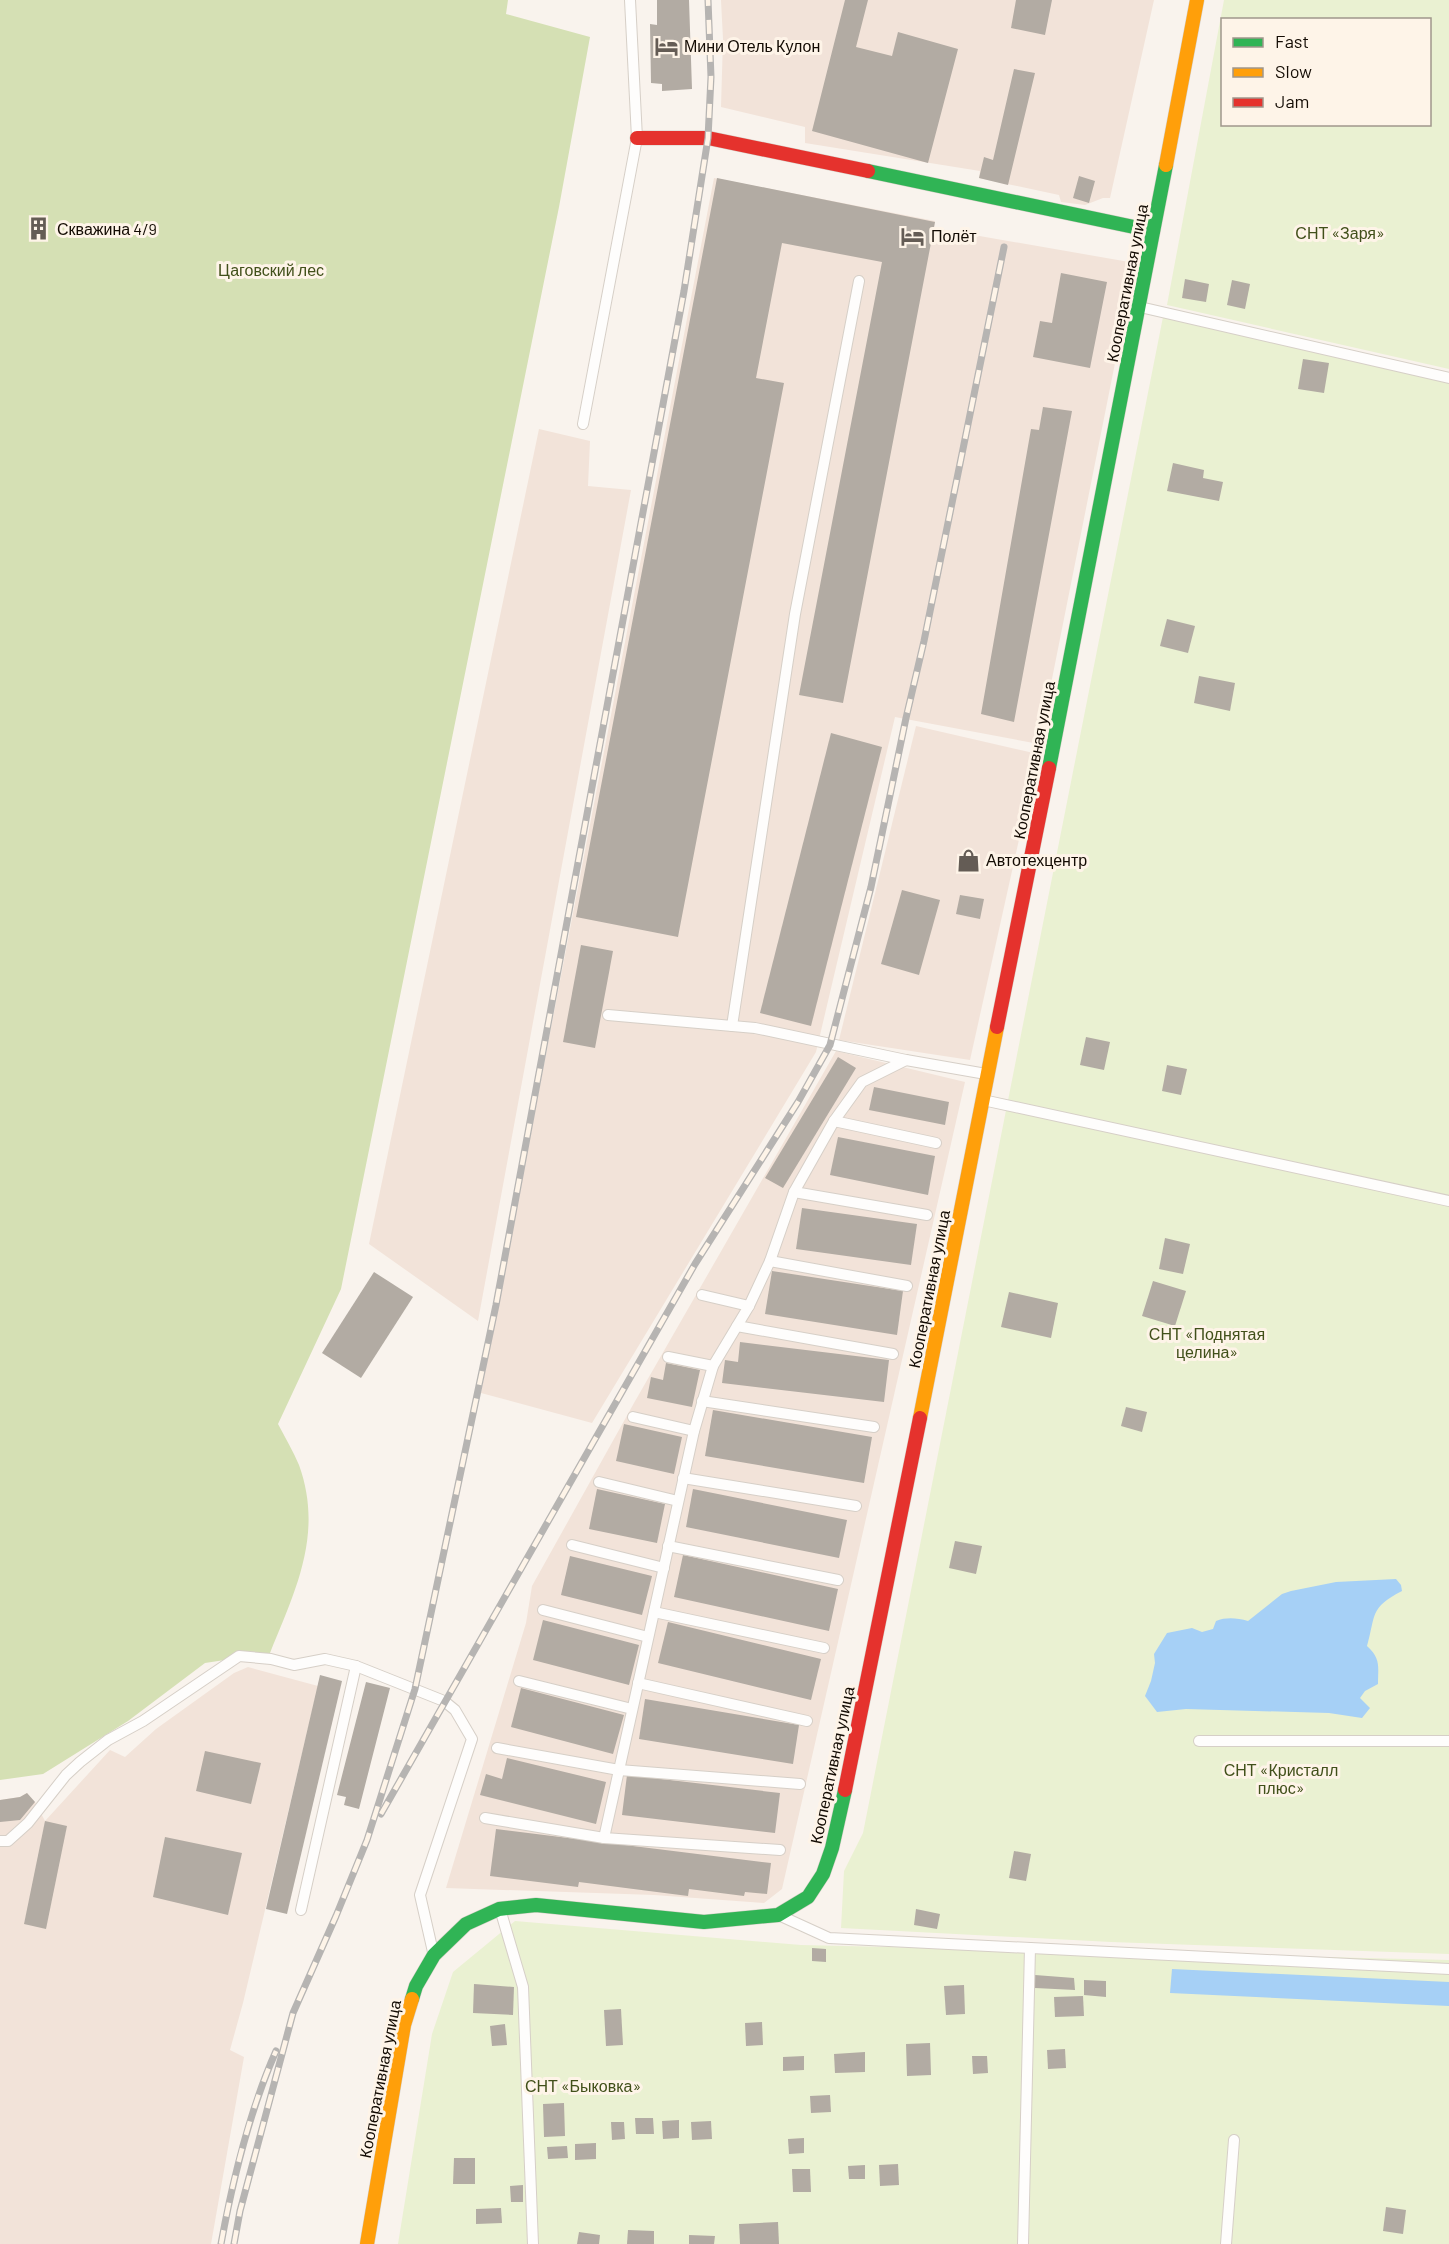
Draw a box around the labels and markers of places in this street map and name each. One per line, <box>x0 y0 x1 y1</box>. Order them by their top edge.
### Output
hotel icon: Мини Отель Кулон <box>653 33 679 59</box>
place label: Мини Отель Кулон <box>684 36 820 55</box>
building icon: Скважина 4/9 <box>26 216 52 242</box>
place label: Скважина 4/9 <box>57 219 157 238</box>
hotel icon: Полёт <box>900 223 926 249</box>
place label: Полёт <box>931 226 977 245</box>
shop icon: Автотехцентр <box>955 847 981 873</box>
place label: Автотехцентр <box>986 850 1087 869</box>

